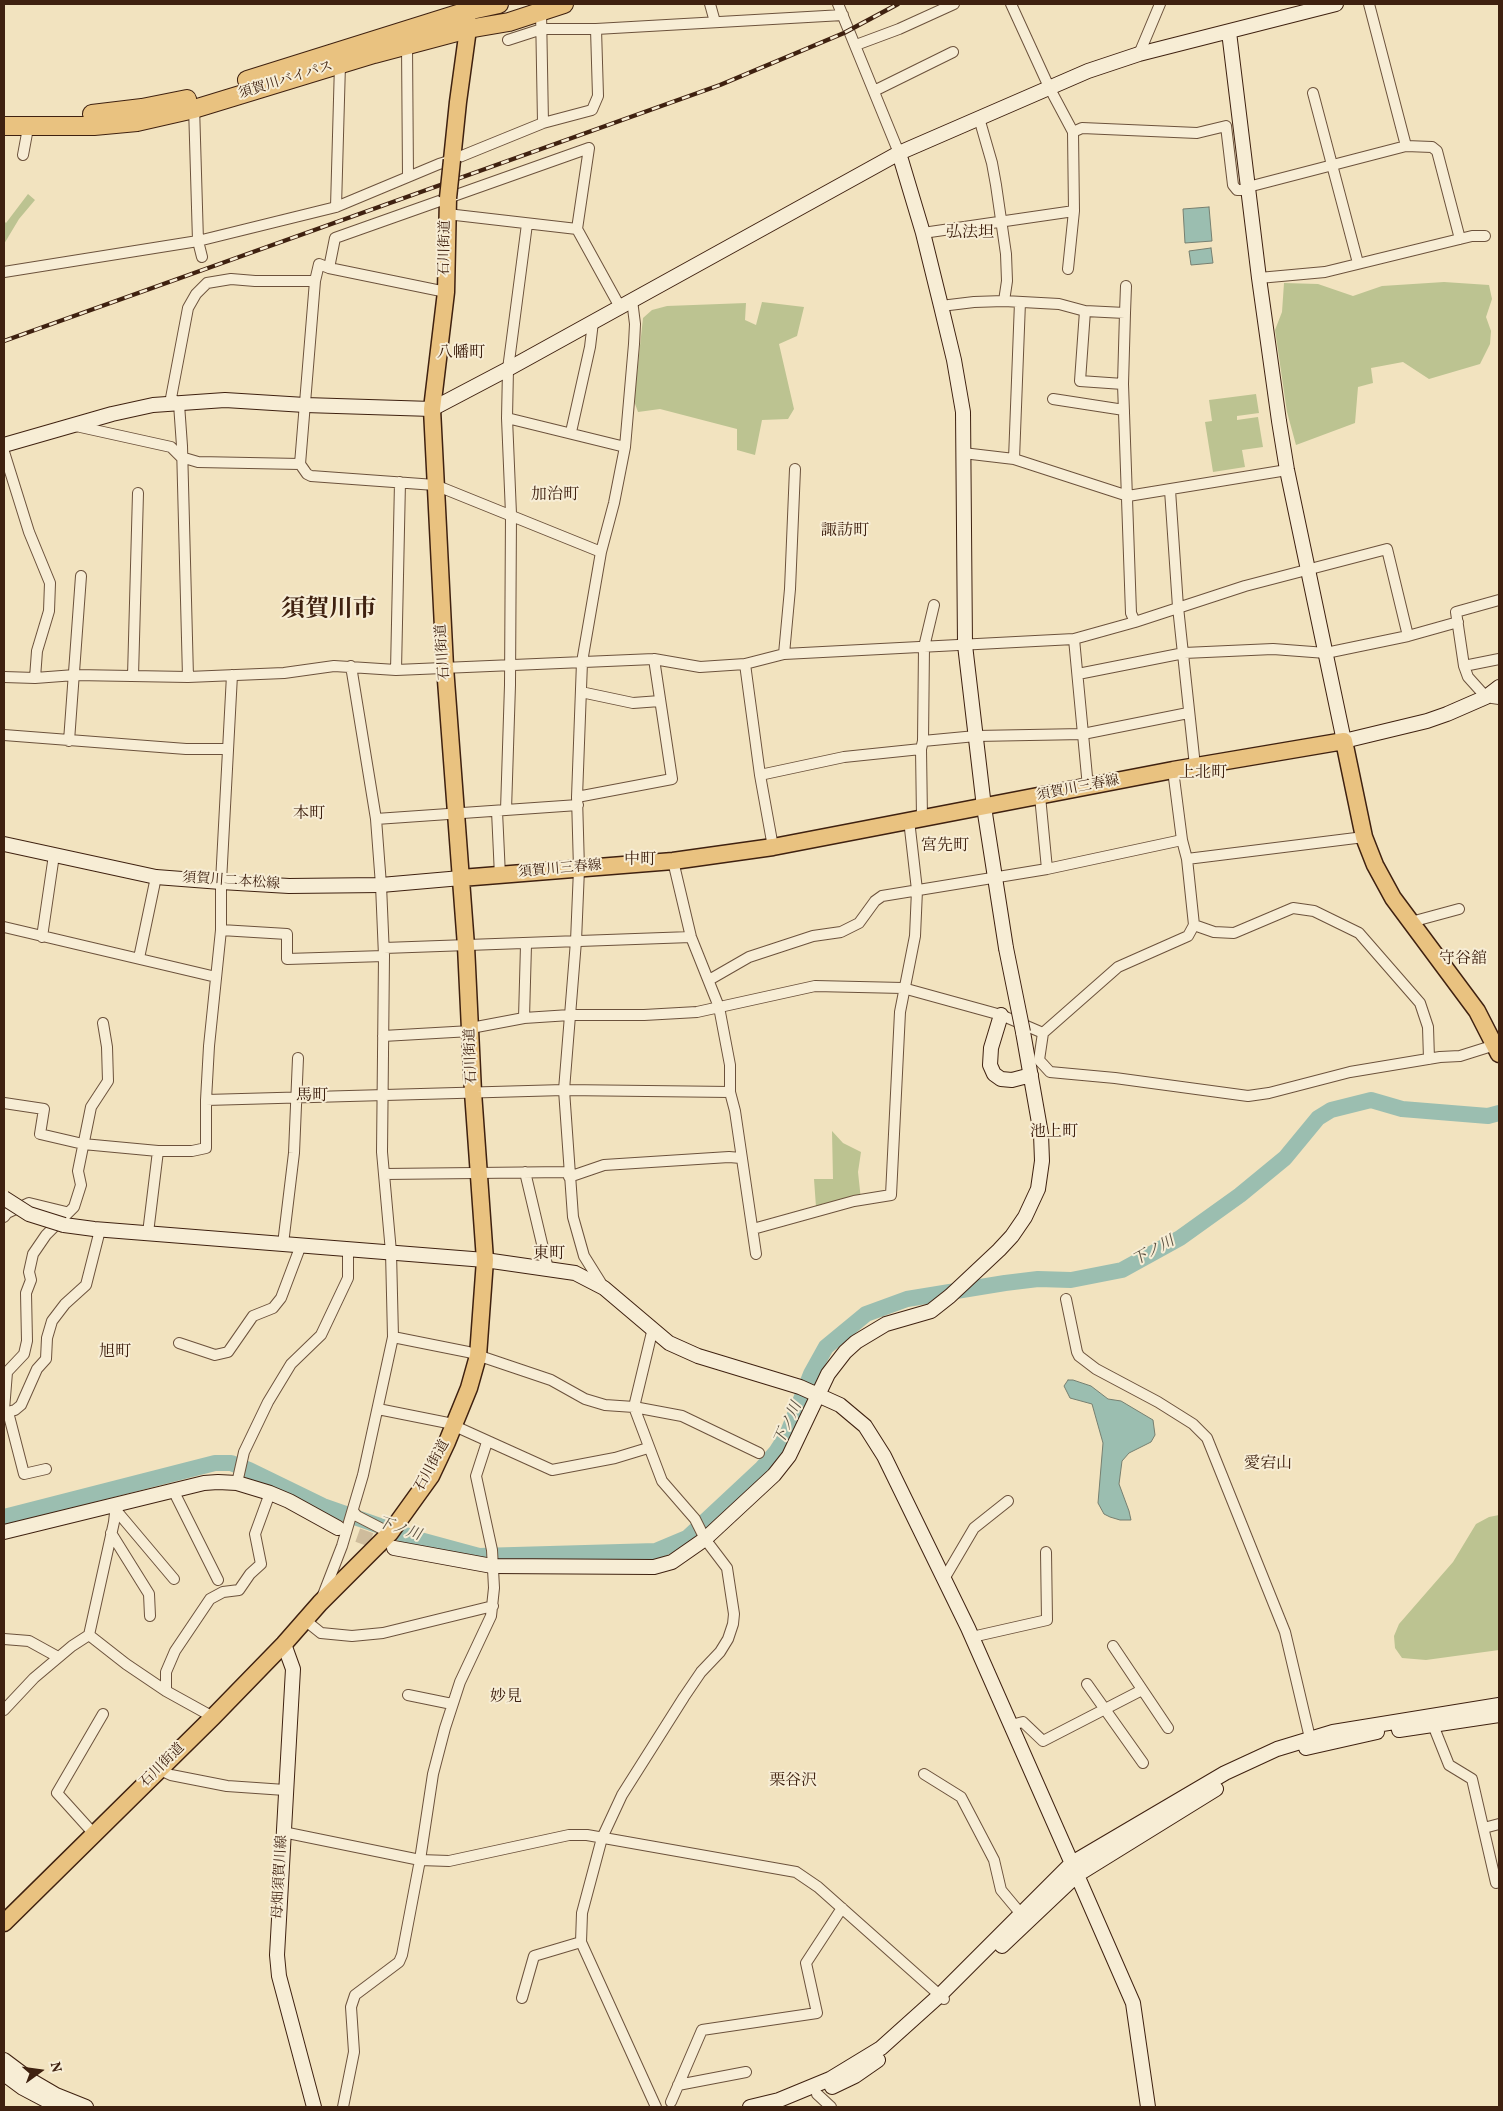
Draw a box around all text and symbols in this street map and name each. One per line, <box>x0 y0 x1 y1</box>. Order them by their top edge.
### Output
street label: 須賀川バイパス <box>237 59 335 103</box>
street label: 石川街道 <box>437 220 455 276</box>
district label: 弘法坦 <box>946 224 994 244</box>
district label: 八幡町 <box>437 344 485 364</box>
district label: 加治町 <box>531 486 579 506</box>
district label: 諏訪町 <box>821 522 869 542</box>
district label: 須賀川市 <box>281 598 377 626</box>
street label: 石川街道 <box>434 623 454 681</box>
district label: 上北町 <box>1179 764 1227 784</box>
street label: 須賀川三春線 <box>1035 773 1121 805</box>
district label: 本町 <box>293 805 325 825</box>
district label: 宮先町 <box>921 837 969 857</box>
district label: 中町 <box>624 851 656 871</box>
street label: 須賀川三春線 <box>517 858 603 882</box>
street label: 須賀川二本松線 <box>182 870 280 894</box>
district label: 守谷舘 <box>1439 950 1487 970</box>
street label: 石川街道 <box>463 1028 481 1084</box>
district label: 馬町 <box>296 1087 328 1107</box>
district label: 池上町 <box>1030 1123 1078 1143</box>
water label: 下ノ川 <box>1130 1233 1178 1271</box>
district label: 東町 <box>533 1245 565 1265</box>
district label: 旭町 <box>99 1343 131 1363</box>
water label: 下ノ川 <box>771 1400 807 1448</box>
street label: 石川街道 <box>412 1437 454 1495</box>
district label: 愛宕山 <box>1244 1455 1292 1475</box>
water label: 下ノ川 <box>375 1514 423 1546</box>
district label: 妙見 <box>490 1688 522 1708</box>
street label: 石川街道 <box>137 1740 189 1792</box>
district label: 栗谷沢 <box>769 1772 817 1792</box>
street label: 母畑須賀川線 <box>270 1835 292 1919</box>
north arrow <box>15 2046 65 2096</box>
text: N <box>45 2060 65 2074</box>

